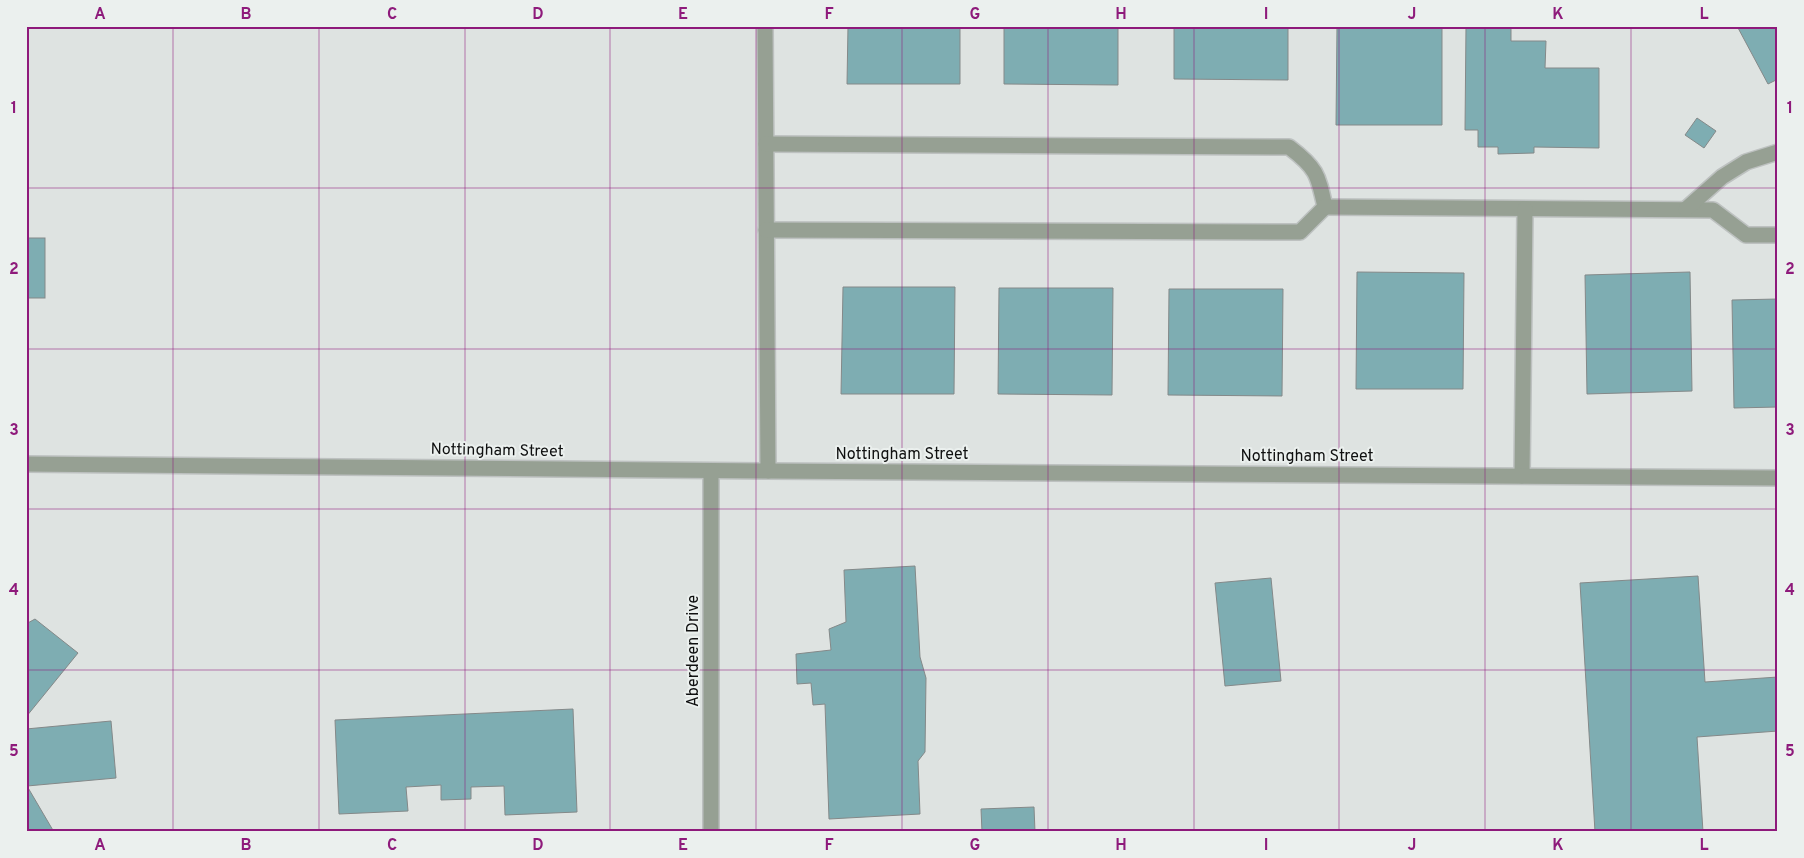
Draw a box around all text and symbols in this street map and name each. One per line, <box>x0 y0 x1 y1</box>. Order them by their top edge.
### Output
text: A <box>94 5 106 25</box>
text: B <box>240 5 252 25</box>
text: C <box>387 5 397 25</box>
text: D <box>532 5 544 25</box>
text: E <box>678 5 688 25</box>
text: F <box>824 5 834 25</box>
text: G <box>970 5 980 25</box>
text: H <box>1115 5 1127 25</box>
text: I <box>1264 5 1268 25</box>
text: J <box>1408 5 1416 25</box>
text: K <box>1552 5 1564 25</box>
text: L <box>1699 5 1709 25</box>
text: 1 <box>11 99 17 119</box>
text: 1 <box>1787 99 1793 119</box>
text: 2 <box>9 260 19 280</box>
text: 2 <box>1785 260 1795 280</box>
text: 3 <box>9 421 19 441</box>
text: 3 <box>1785 421 1795 441</box>
street label: Nottingham Street <box>430 440 564 462</box>
street label: Nottingham Street <box>835 445 969 465</box>
street label: Nottingham Street <box>1240 447 1374 467</box>
text: 4 <box>9 581 19 601</box>
text: 4 <box>1785 581 1795 601</box>
street label: Aberdeen Drive <box>684 595 704 707</box>
text: 5 <box>9 742 19 762</box>
text: 5 <box>1785 742 1795 762</box>
text: A <box>94 836 106 856</box>
text: B <box>240 836 252 856</box>
text: C <box>387 836 397 856</box>
text: D <box>532 836 544 856</box>
text: E <box>678 836 688 856</box>
text: F <box>824 836 834 856</box>
text: G <box>970 836 980 856</box>
text: H <box>1115 836 1127 856</box>
text: I <box>1264 836 1268 856</box>
text: J <box>1408 836 1416 856</box>
text: K <box>1552 836 1564 856</box>
text: L <box>1699 836 1709 856</box>

